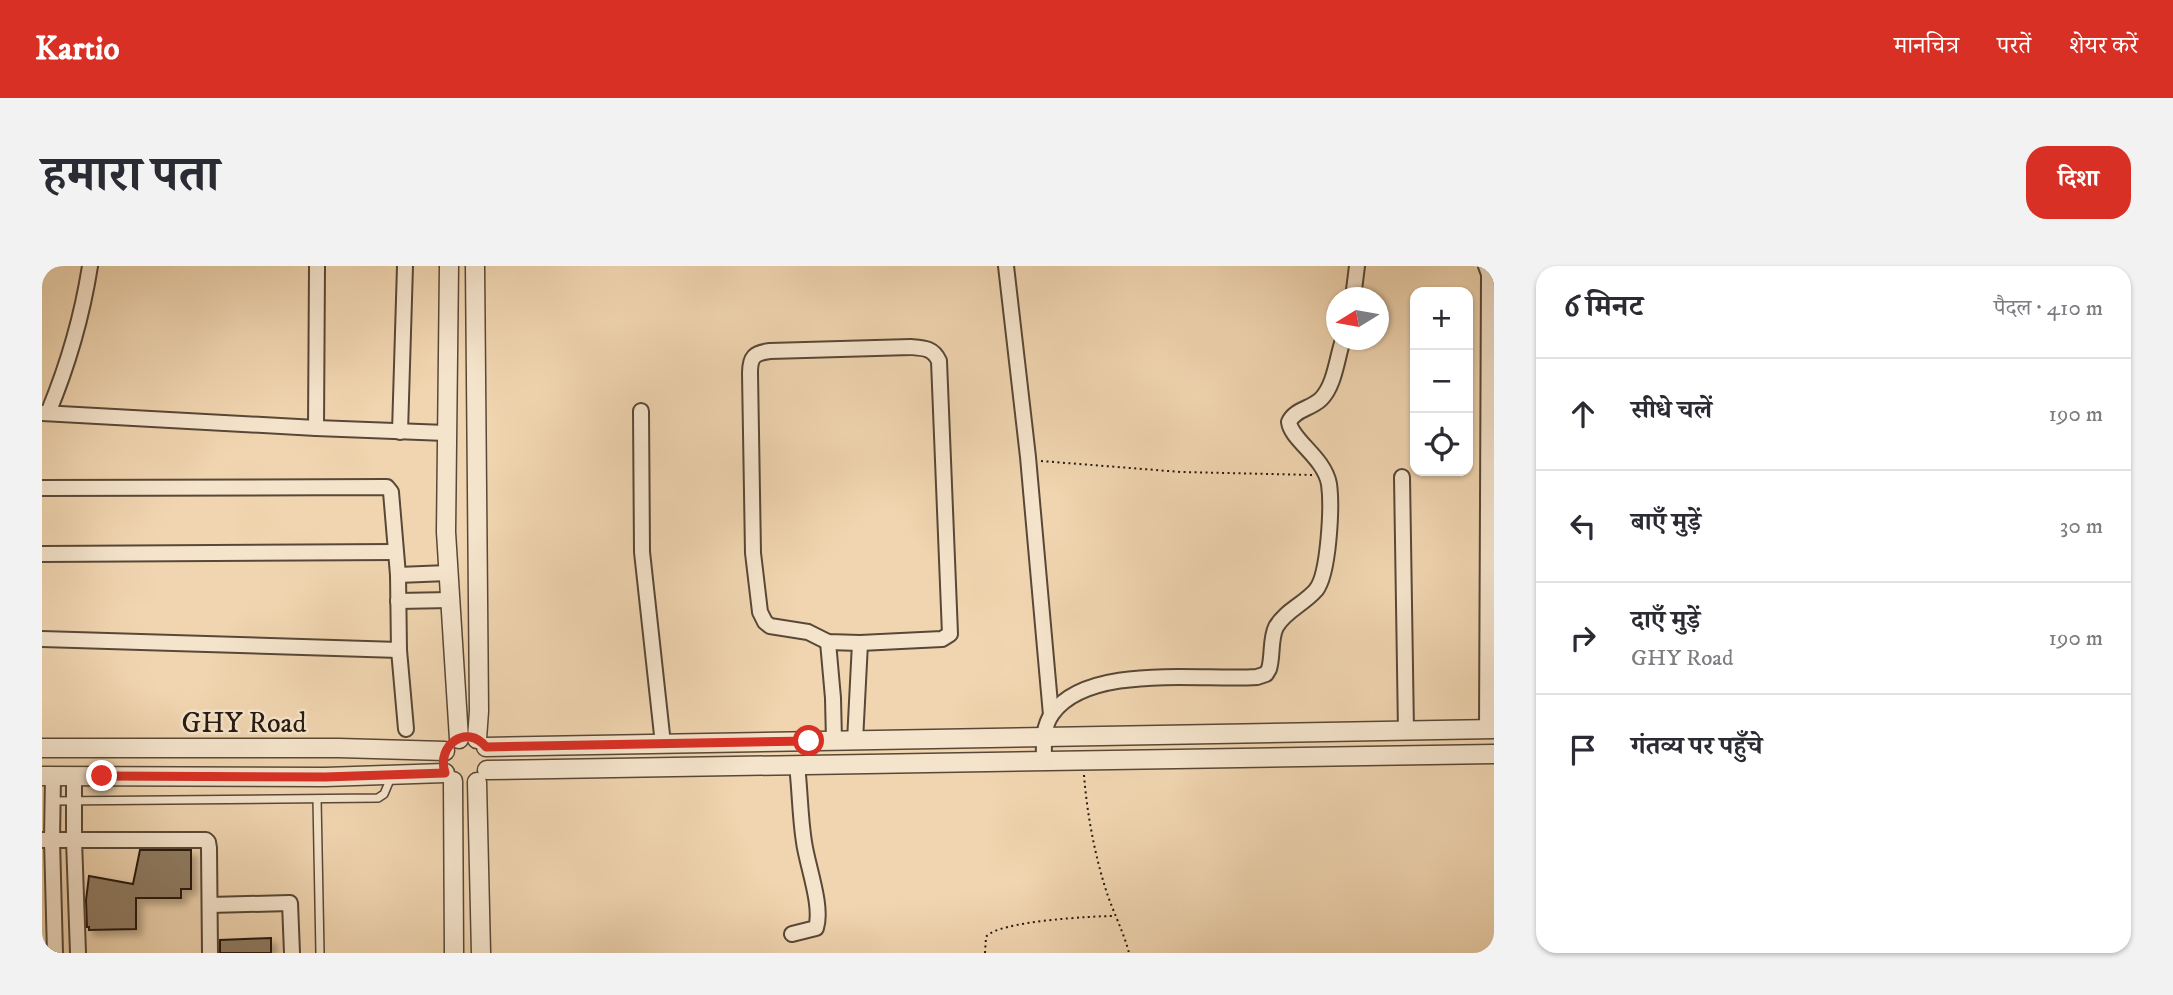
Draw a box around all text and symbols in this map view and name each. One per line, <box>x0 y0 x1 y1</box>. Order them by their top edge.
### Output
text: Kartio <box>35 29 120 70</box>
text: मानचित्र <box>1894 31 1959 61</box>
text: परतें <box>1997 31 2031 61</box>
text: शेयर करें <box>2069 31 2138 61</box>
text: हमारा पता <box>42 145 219 207</box>
button: दिशा <box>2026 146 2131 219</box>
north arrow <box>1326 287 1389 350</box>
map controls <box>1410 287 1473 476</box>
button: + <box>1410 287 1473 350</box>
text: 6 मिनट <box>1564 289 1643 326</box>
text: पैदल · 410 m <box>1994 294 2103 323</box>
button: − <box>1410 350 1473 413</box>
text: सीधे चलें <box>1631 394 1712 427</box>
icon: ahead <box>1564 395 1602 433</box>
text: 190 m <box>2049 400 2103 429</box>
button: locate <box>1410 413 1473 476</box>
text: बाएँ मुड़ें <box>1631 506 1701 539</box>
icon: left <box>1564 507 1602 545</box>
text: 30 m <box>2060 512 2103 541</box>
text: दाएँ मुड़ें <box>1631 604 1700 637</box>
icon: right <box>1564 619 1602 657</box>
text: 190 m <box>2049 624 2103 653</box>
text: GHY Road <box>1631 644 1734 673</box>
street label: GHY Road <box>182 706 306 741</box>
route start <box>793 725 824 756</box>
text: गंतव्य पर पहुँचे <box>1631 730 1762 763</box>
icon: arrive <box>1564 731 1602 769</box>
route end <box>86 760 117 791</box>

